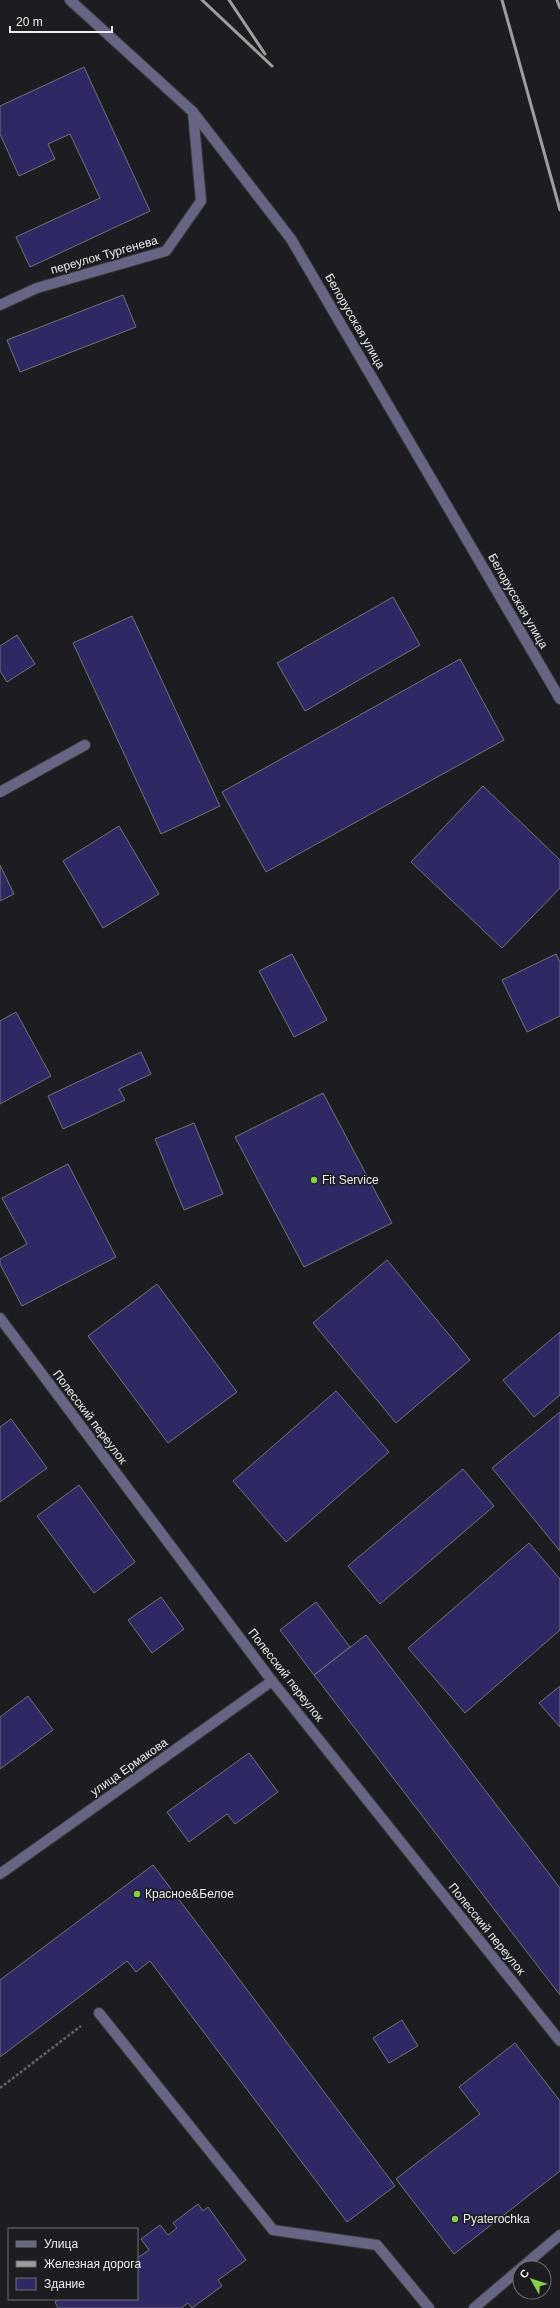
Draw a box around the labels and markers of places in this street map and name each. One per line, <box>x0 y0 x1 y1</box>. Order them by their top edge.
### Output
place label: Fit Service <box>322 1173 379 1187</box>
marker: Fit Service <box>309 1175 319 1185</box>
place label: Красное&Белое <box>145 1887 234 1901</box>
marker: Красное&Белое <box>132 1889 142 1899</box>
place label: Pyaterochka <box>463 2212 530 2226</box>
marker: Pyaterochka <box>450 2214 460 2224</box>

